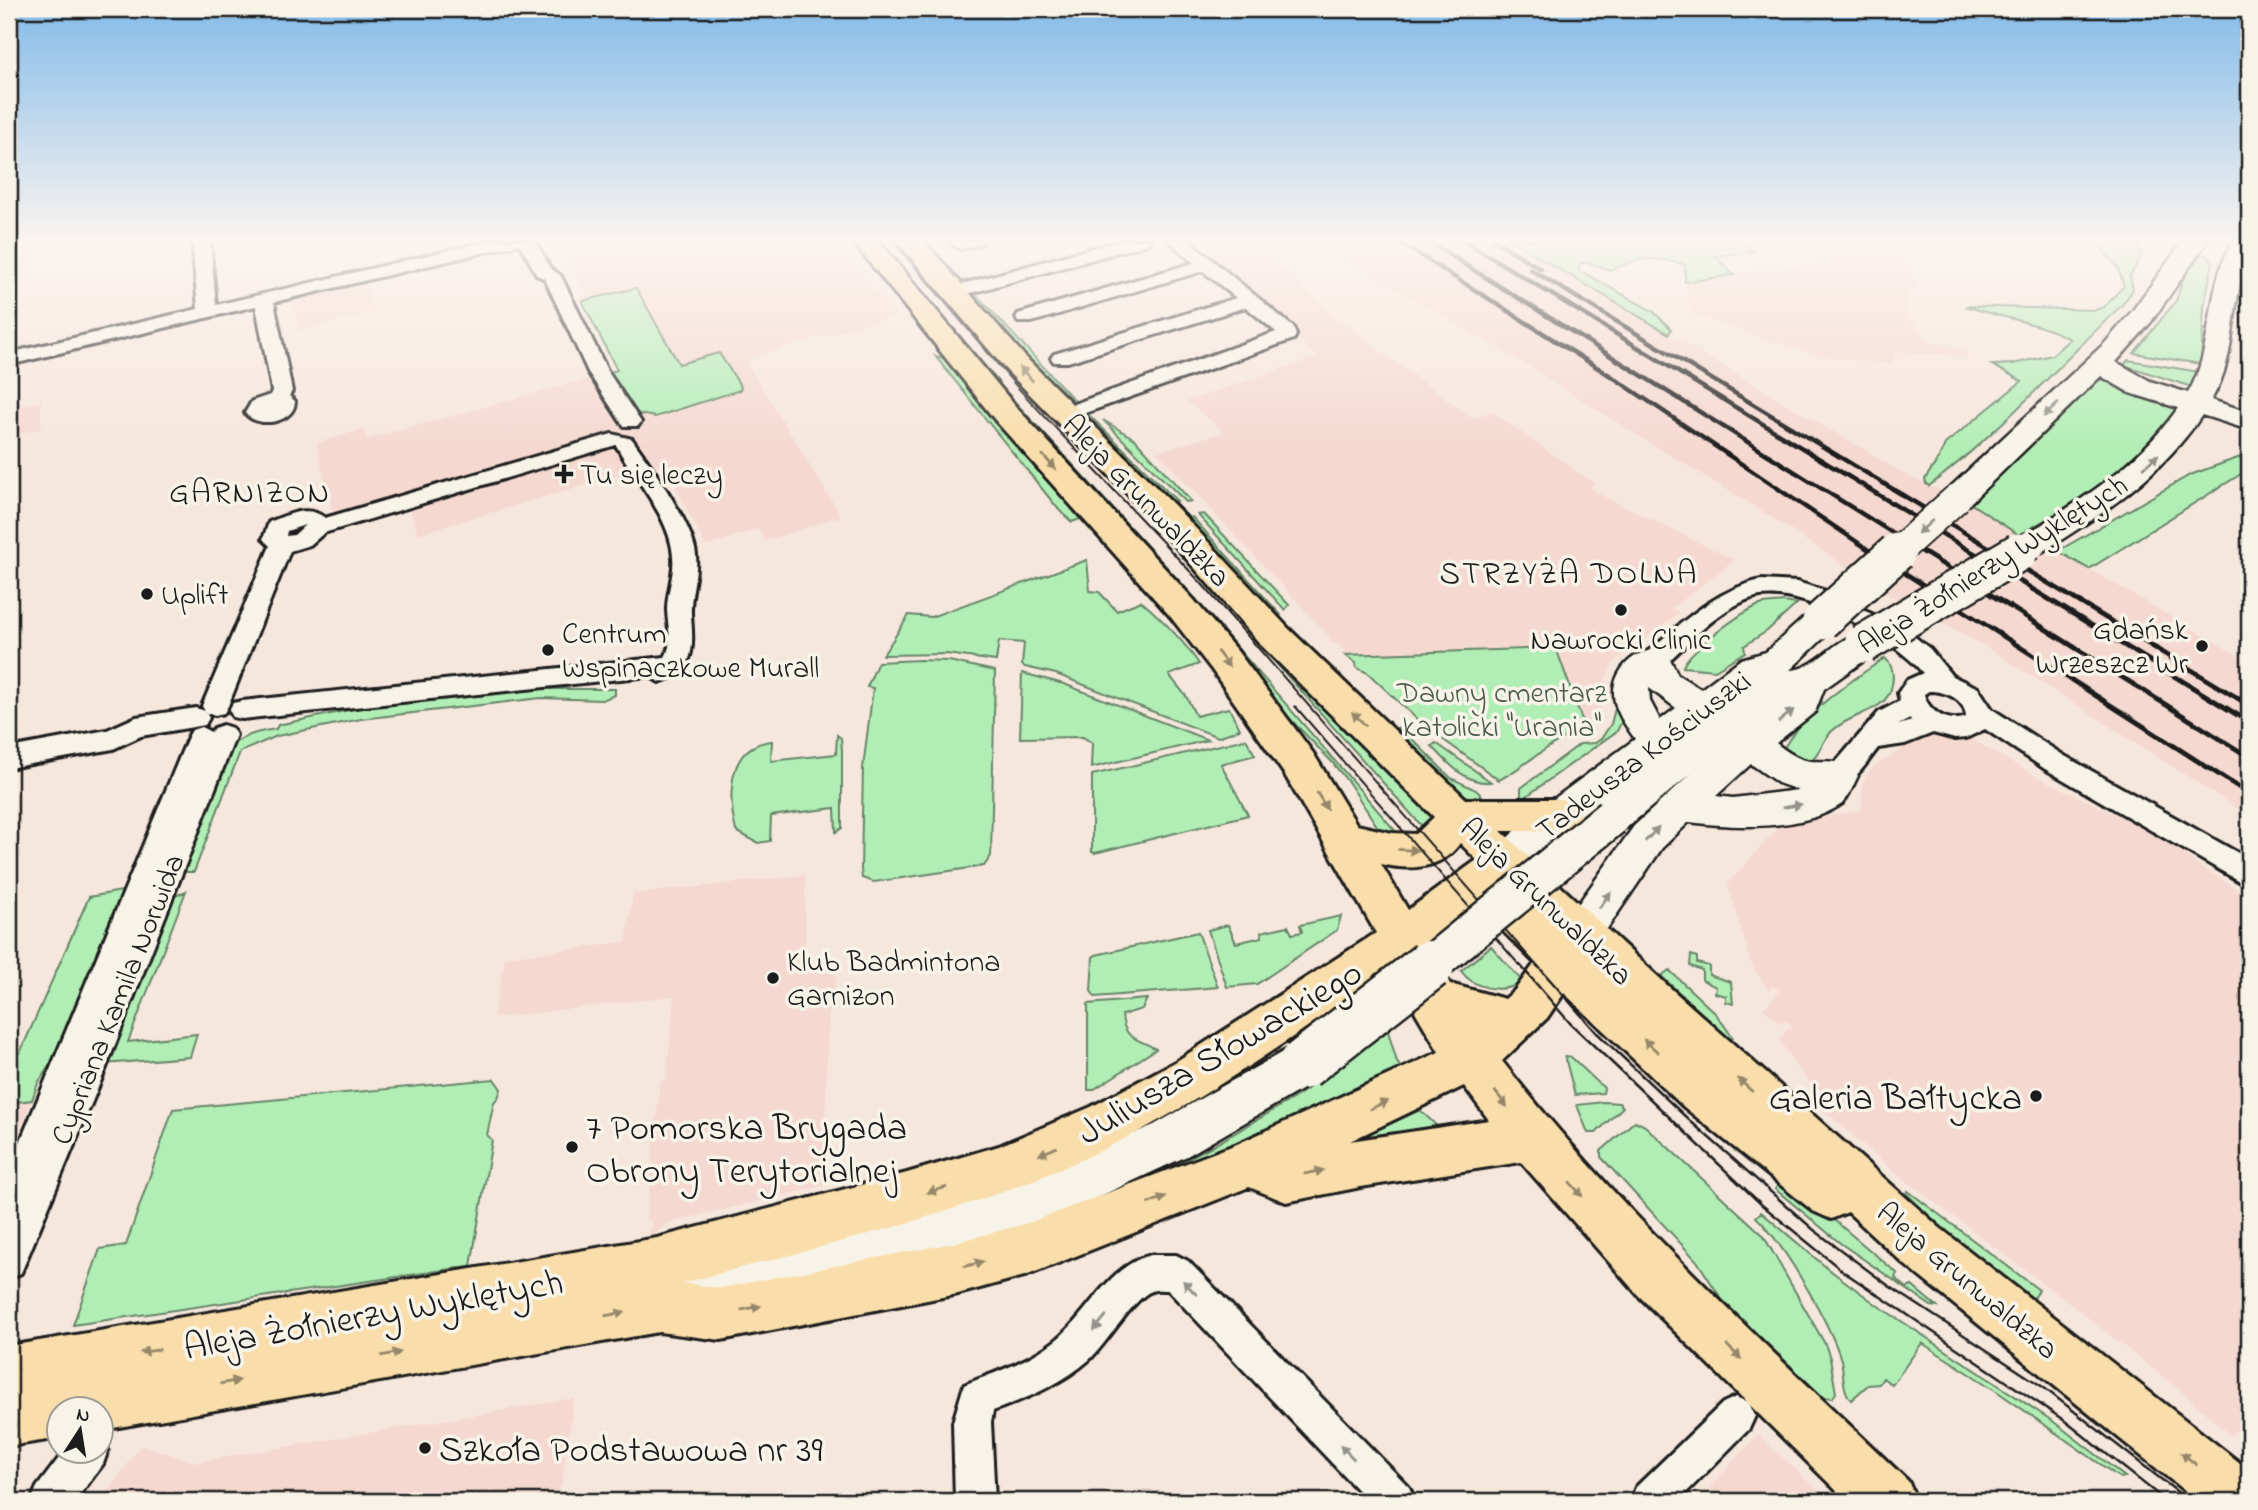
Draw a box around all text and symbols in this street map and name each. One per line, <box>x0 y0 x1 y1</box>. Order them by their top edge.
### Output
one-way arrow <box>1019 366 1035 383</box>
one-way arrow <box>2042 402 2059 419</box>
street label: Aleja Grunwaldzka <box>1050 405 1239 599</box>
one-way arrow <box>1041 453 1057 471</box>
one-way arrow <box>2142 453 2160 469</box>
place label: Tu się leczy <box>580 455 723 499</box>
marker: Tu się leczy <box>554 464 574 484</box>
street label: Aleja Żołnierzy Wyklętych <box>1850 465 2137 668</box>
district label: GARNIZON <box>169 471 331 518</box>
one-way arrow <box>1916 519 1933 534</box>
district label: STRZYŻA DOLNA <box>1440 552 1699 599</box>
place label: Uplift <box>161 575 229 619</box>
marker: Uplift <box>139 586 155 602</box>
marker: Nawrocki Clinic <box>1613 602 1629 618</box>
place label: Gdańsk Wrzeszcz Wr <box>2036 610 2189 688</box>
place label: Centrum Wspinaczkowe Murall <box>562 614 819 692</box>
place label: Nawrocki Clinic <box>1531 620 1712 664</box>
marker: Gdańsk Wrzeszcz Wr <box>2194 638 2210 654</box>
marker: Centrum Wspinaczkowe Murall <box>540 642 556 658</box>
one-way arrow <box>1216 649 1231 667</box>
street label: Tadeusza Kościuszki <box>1528 662 1762 853</box>
park label: Dawny cmentarz katolicki "Urania" <box>1396 673 1607 751</box>
one-way arrow <box>1777 709 1794 724</box>
one-way arrow <box>1351 712 1368 728</box>
one-way arrow <box>1315 792 1328 811</box>
one-way arrow <box>1781 800 1803 811</box>
street label: Aleja Grunwaldzka <box>1448 809 1642 998</box>
one-way arrow <box>1644 825 1660 843</box>
one-way arrow <box>1397 845 1419 856</box>
street label: Cypriana Kamila Norwida <box>41 848 198 1152</box>
one-way arrow <box>1598 890 1612 909</box>
place label: Klub Badmintona Garnizon <box>787 942 1000 1020</box>
street label: Juliusza Słowackiego <box>1068 948 1374 1161</box>
marker: Klub Badmintona Garnizon <box>765 970 781 986</box>
one-way arrow <box>1642 1038 1660 1054</box>
place label: Galeria Bałtycka <box>1769 1073 2022 1127</box>
one-way arrow <box>1736 1077 1754 1093</box>
marker: Galeria Bałtycka <box>2028 1088 2044 1104</box>
one-way arrow <box>1493 1089 1508 1107</box>
one-way arrow <box>1368 1099 1389 1110</box>
place label: 7 Pomorska Brygada Obrony Terytorialnej <box>586 1103 907 1200</box>
marker: 7 Pomorska Brygada Obrony Terytorialnej <box>564 1139 580 1155</box>
one-way arrow <box>1037 1146 1058 1157</box>
one-way arrow <box>1303 1167 1325 1178</box>
one-way arrow <box>1568 1180 1584 1198</box>
one-way arrow <box>926 1185 947 1195</box>
street label: Aleja Grunwaldzka <box>1865 1193 2067 1372</box>
one-way arrow <box>1146 1194 1167 1205</box>
street label: Aleja Żołnierzy Wyklętych <box>180 1257 568 1377</box>
one-way arrow <box>963 1258 985 1269</box>
one-way arrow <box>1182 1279 1199 1296</box>
one-way arrow <box>740 1303 762 1314</box>
one-way arrow <box>604 1308 626 1319</box>
one-way arrow <box>1092 1314 1107 1332</box>
one-way arrow <box>1725 1344 1742 1360</box>
one-way arrow <box>139 1346 161 1357</box>
one-way arrow <box>380 1348 402 1359</box>
one-way arrow <box>219 1376 241 1387</box>
north arrow <box>46 1394 116 1464</box>
text: N <box>74 1401 92 1430</box>
place label: Szkoła Podstawowa nr 39 <box>439 1425 823 1479</box>
marker: Szkoła Podstawowa nr 39 <box>417 1440 433 1456</box>
one-way arrow <box>1340 1444 1356 1461</box>
one-way arrow <box>2180 1452 2198 1466</box>

